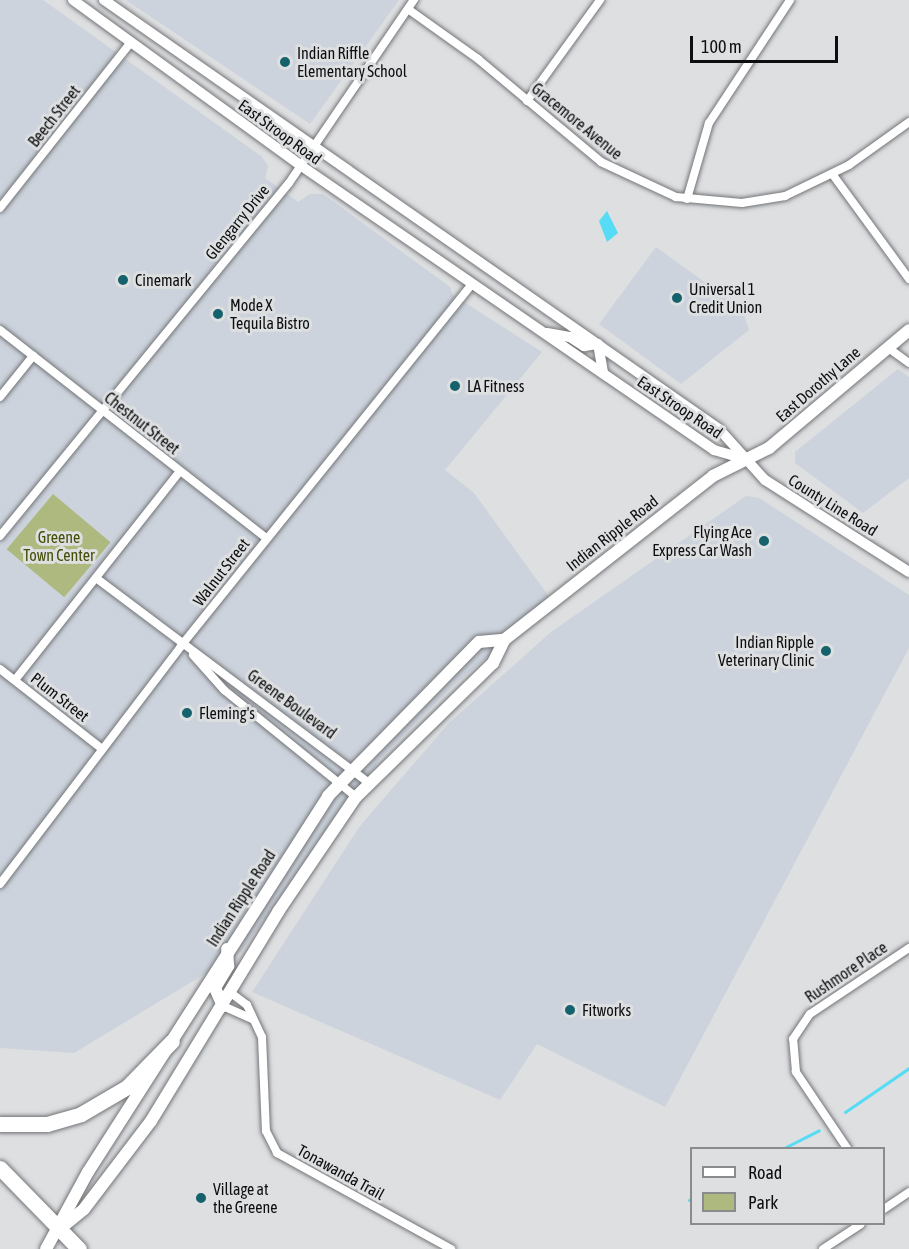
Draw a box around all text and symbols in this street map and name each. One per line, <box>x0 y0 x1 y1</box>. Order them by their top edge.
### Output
scale bar <box>693 24 842 62</box>
text: 100 m <box>701 36 742 57</box>
place label: Indian Riffle Elementary School <box>297 43 407 81</box>
marker: Indian Riffle Elementary School <box>278 55 292 69</box>
street label: Gracemore Avenue <box>528 79 626 163</box>
street label: Beech Street <box>24 81 84 151</box>
street label: East Stroop Road <box>235 95 325 169</box>
street label: Glengarry Drive <box>201 181 273 263</box>
place label: Cinemark <box>135 270 192 290</box>
marker: Cinemark <box>116 273 130 287</box>
place label: Universal 1 Credit Union <box>689 279 762 317</box>
marker: Universal 1 Credit Union <box>670 291 684 305</box>
place label: Mode X Tequila Bistro <box>230 295 310 333</box>
marker: Mode X Tequila Bistro <box>211 307 225 321</box>
street label: East Dorothy Lane <box>772 342 864 426</box>
street label: East Stroop Road <box>634 372 726 442</box>
place label: LA Fitness <box>467 376 524 396</box>
marker: LA Fitness <box>448 379 462 393</box>
street label: Chestnut Street <box>101 388 183 458</box>
street label: County Line Road <box>785 470 881 540</box>
street label: Indian Ripple Road <box>562 491 662 575</box>
place label: Flying Ace Express Car Wash <box>652 522 752 560</box>
park label: Greene Town Center <box>23 527 95 565</box>
street label: Walnut Street <box>189 534 253 610</box>
marker: Flying Ace Express Car Wash <box>757 534 771 548</box>
place label: Indian Ripple Veterinary Clinic <box>718 632 814 670</box>
marker: Indian Ripple Veterinary Clinic <box>819 644 833 658</box>
street label: Greene Boulevard <box>244 665 340 743</box>
street label: Plum Street <box>27 668 93 726</box>
place label: Fleming's <box>199 703 255 723</box>
marker: Fleming's <box>180 706 194 720</box>
street label: Indian Ripple Road <box>203 846 279 950</box>
street label: Rushmore Place <box>801 937 891 1007</box>
place label: Fitworks <box>582 1000 631 1020</box>
marker: Fitworks <box>563 1003 577 1017</box>
street label: Tonawanda Trail <box>294 1140 388 1204</box>
legend <box>690 1147 885 1225</box>
text: Road <box>748 1162 782 1183</box>
place label: Village at the Greene <box>213 1179 277 1217</box>
marker: Village at the Greene <box>194 1191 208 1205</box>
text: Park <box>748 1192 778 1213</box>

